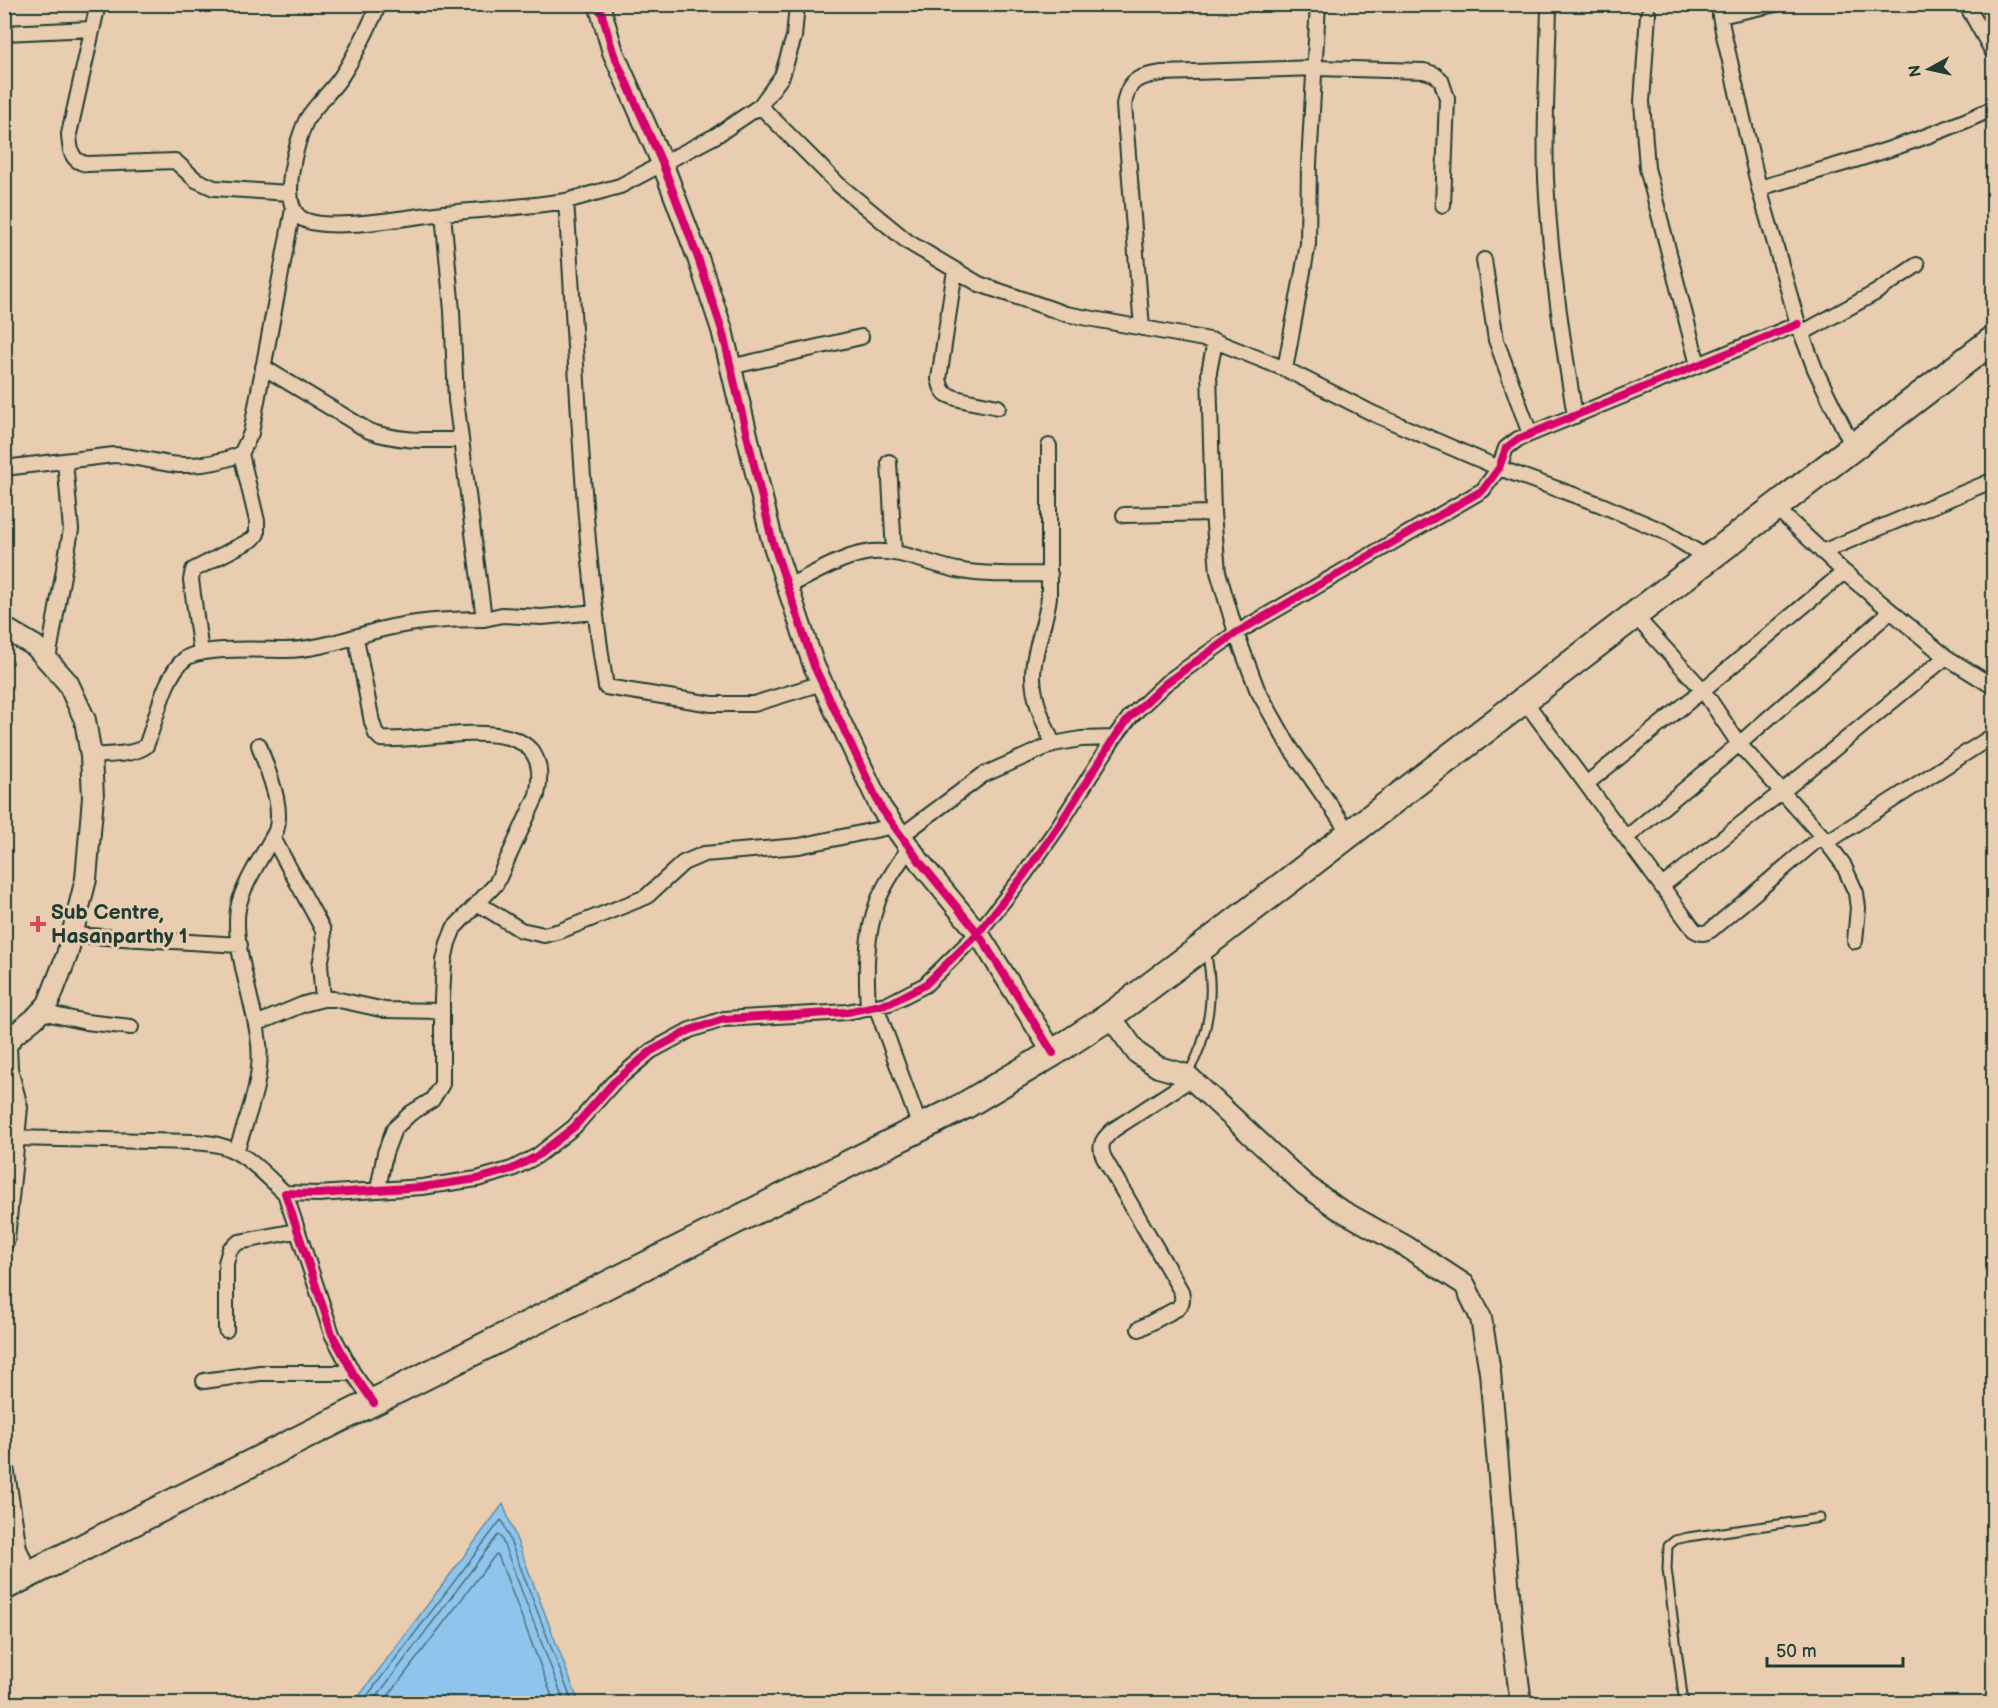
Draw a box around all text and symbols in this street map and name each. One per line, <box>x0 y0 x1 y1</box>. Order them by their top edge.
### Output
north arrow <box>1899 39 1959 99</box>
text: N <box>1905 64 1926 78</box>
place label: Sub Centre, Hasanparthy 1 <box>51 900 188 949</box>
marker: Sub Centre, Hasanparthy 1 <box>29 915 47 933</box>
scale bar <box>1767 1630 1904 1668</box>
text: 50 m <box>1776 1641 1817 1662</box>

